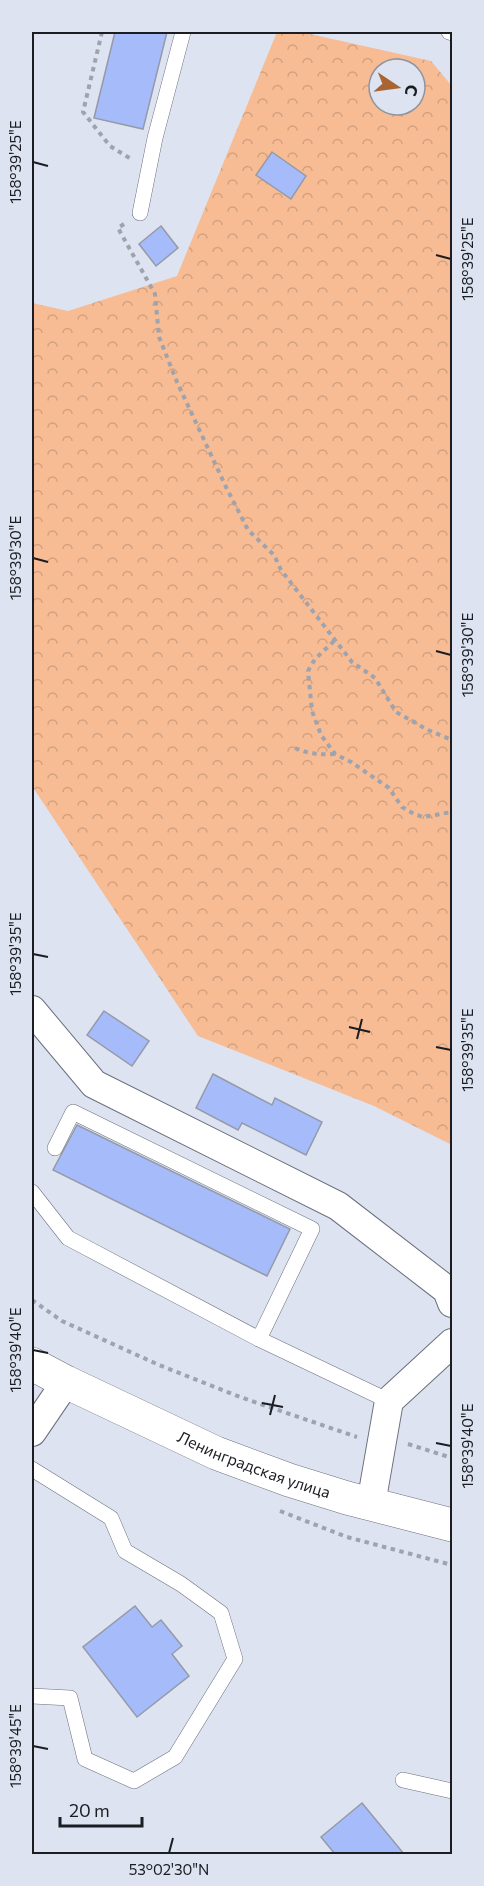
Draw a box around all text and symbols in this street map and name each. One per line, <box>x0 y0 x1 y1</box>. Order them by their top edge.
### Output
north arrow <box>367 57 427 117</box>
text: С <box>402 83 423 98</box>
text: 158°39'25"E <box>6 120 24 204</box>
text: 158°39'25"E <box>458 217 476 301</box>
text: 158°39'30"E <box>6 516 24 600</box>
text: 158°39'30"E <box>458 613 476 697</box>
text: 158°39'35"E <box>6 912 24 996</box>
text: 158°39'35"E <box>458 1008 476 1092</box>
text: 158°39'40"E <box>6 1307 24 1393</box>
text: 158°39'40"E <box>458 1403 476 1489</box>
street label: Ленинградская улица <box>175 1426 333 1501</box>
text: 158°39'45"E <box>6 1704 24 1788</box>
scale bar <box>60 1790 142 1828</box>
text: 20 m <box>69 1799 110 1821</box>
text: 53°02'30"N <box>129 1860 209 1878</box>

